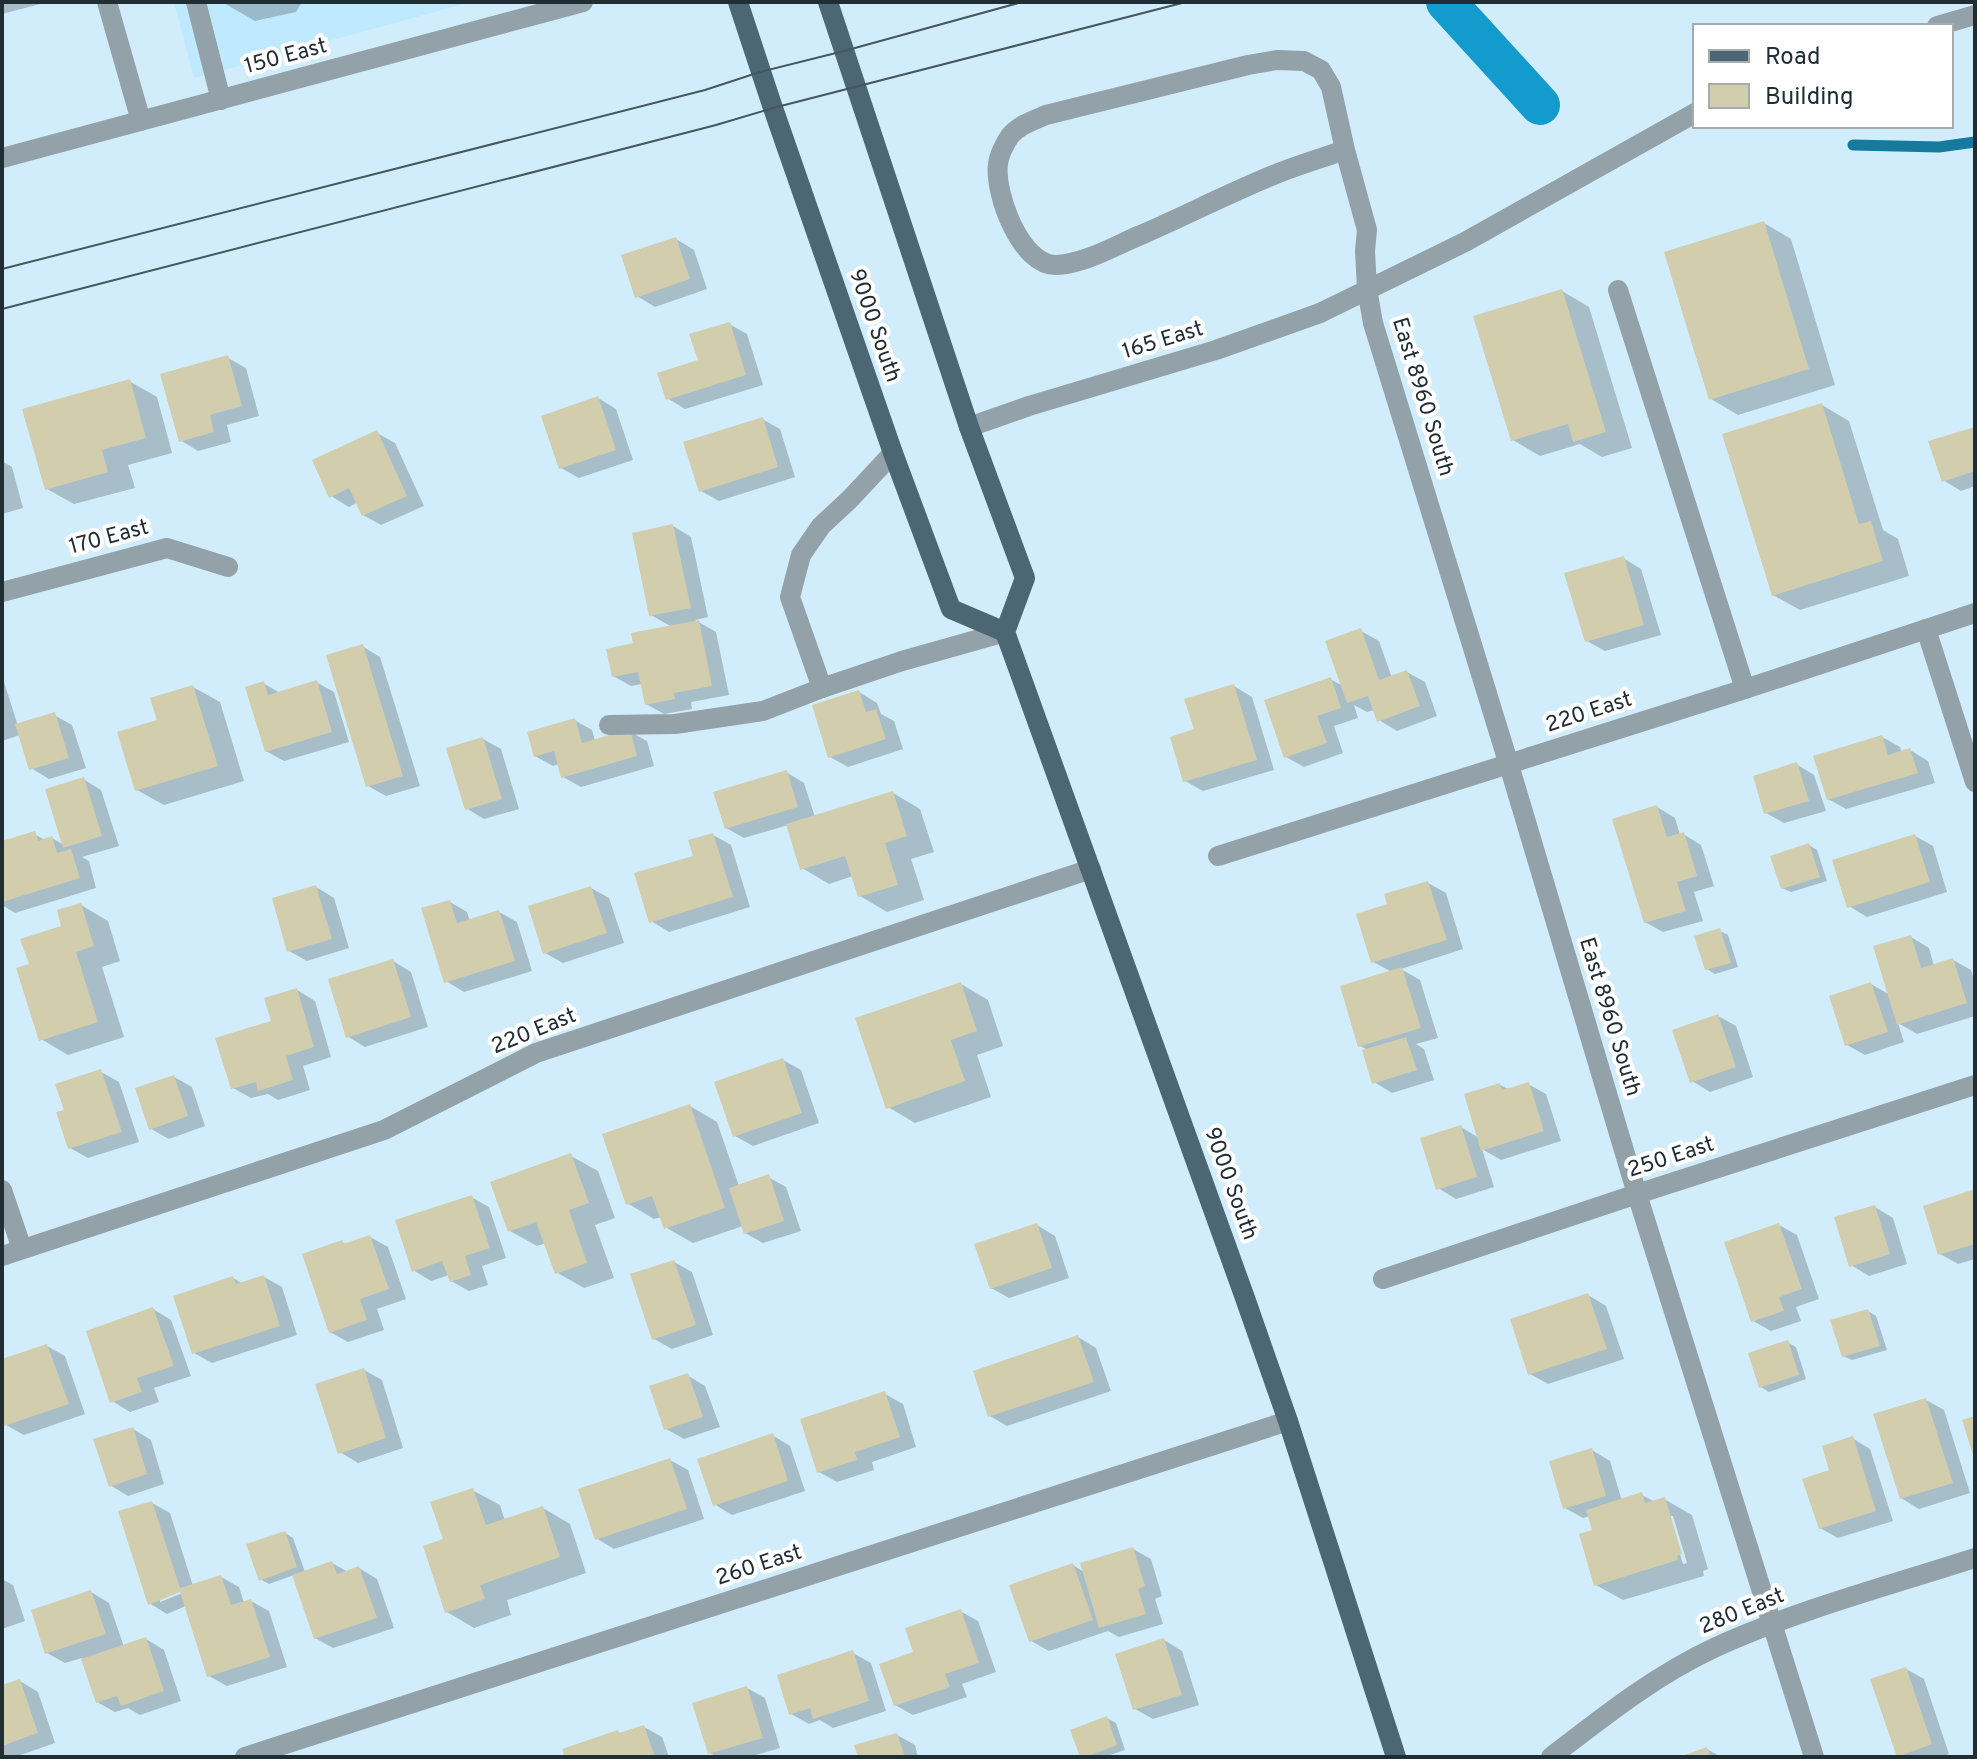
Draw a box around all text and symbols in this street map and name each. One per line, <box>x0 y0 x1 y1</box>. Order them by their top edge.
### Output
legend <box>1693 24 1953 128</box>
street label: 150 East <box>242 33 330 81</box>
text: Road <box>1765 43 1821 73</box>
text: Building <box>1765 83 1854 113</box>
street label: 9000 South <box>842 266 906 386</box>
street label: East 8960 South <box>1385 314 1459 480</box>
street label: 165 East <box>1119 316 1207 366</box>
street label: 170 East <box>66 514 152 562</box>
street label: 220 East <box>1542 686 1636 740</box>
street label: East 8960 South <box>1572 934 1646 1100</box>
street label: 220 East <box>488 1003 580 1061</box>
street label: 9000 South <box>1197 1124 1263 1244</box>
street label: 250 East <box>1624 1131 1718 1185</box>
street label: 260 East <box>713 1539 805 1593</box>
street label: 280 East <box>1696 1583 1788 1641</box>

